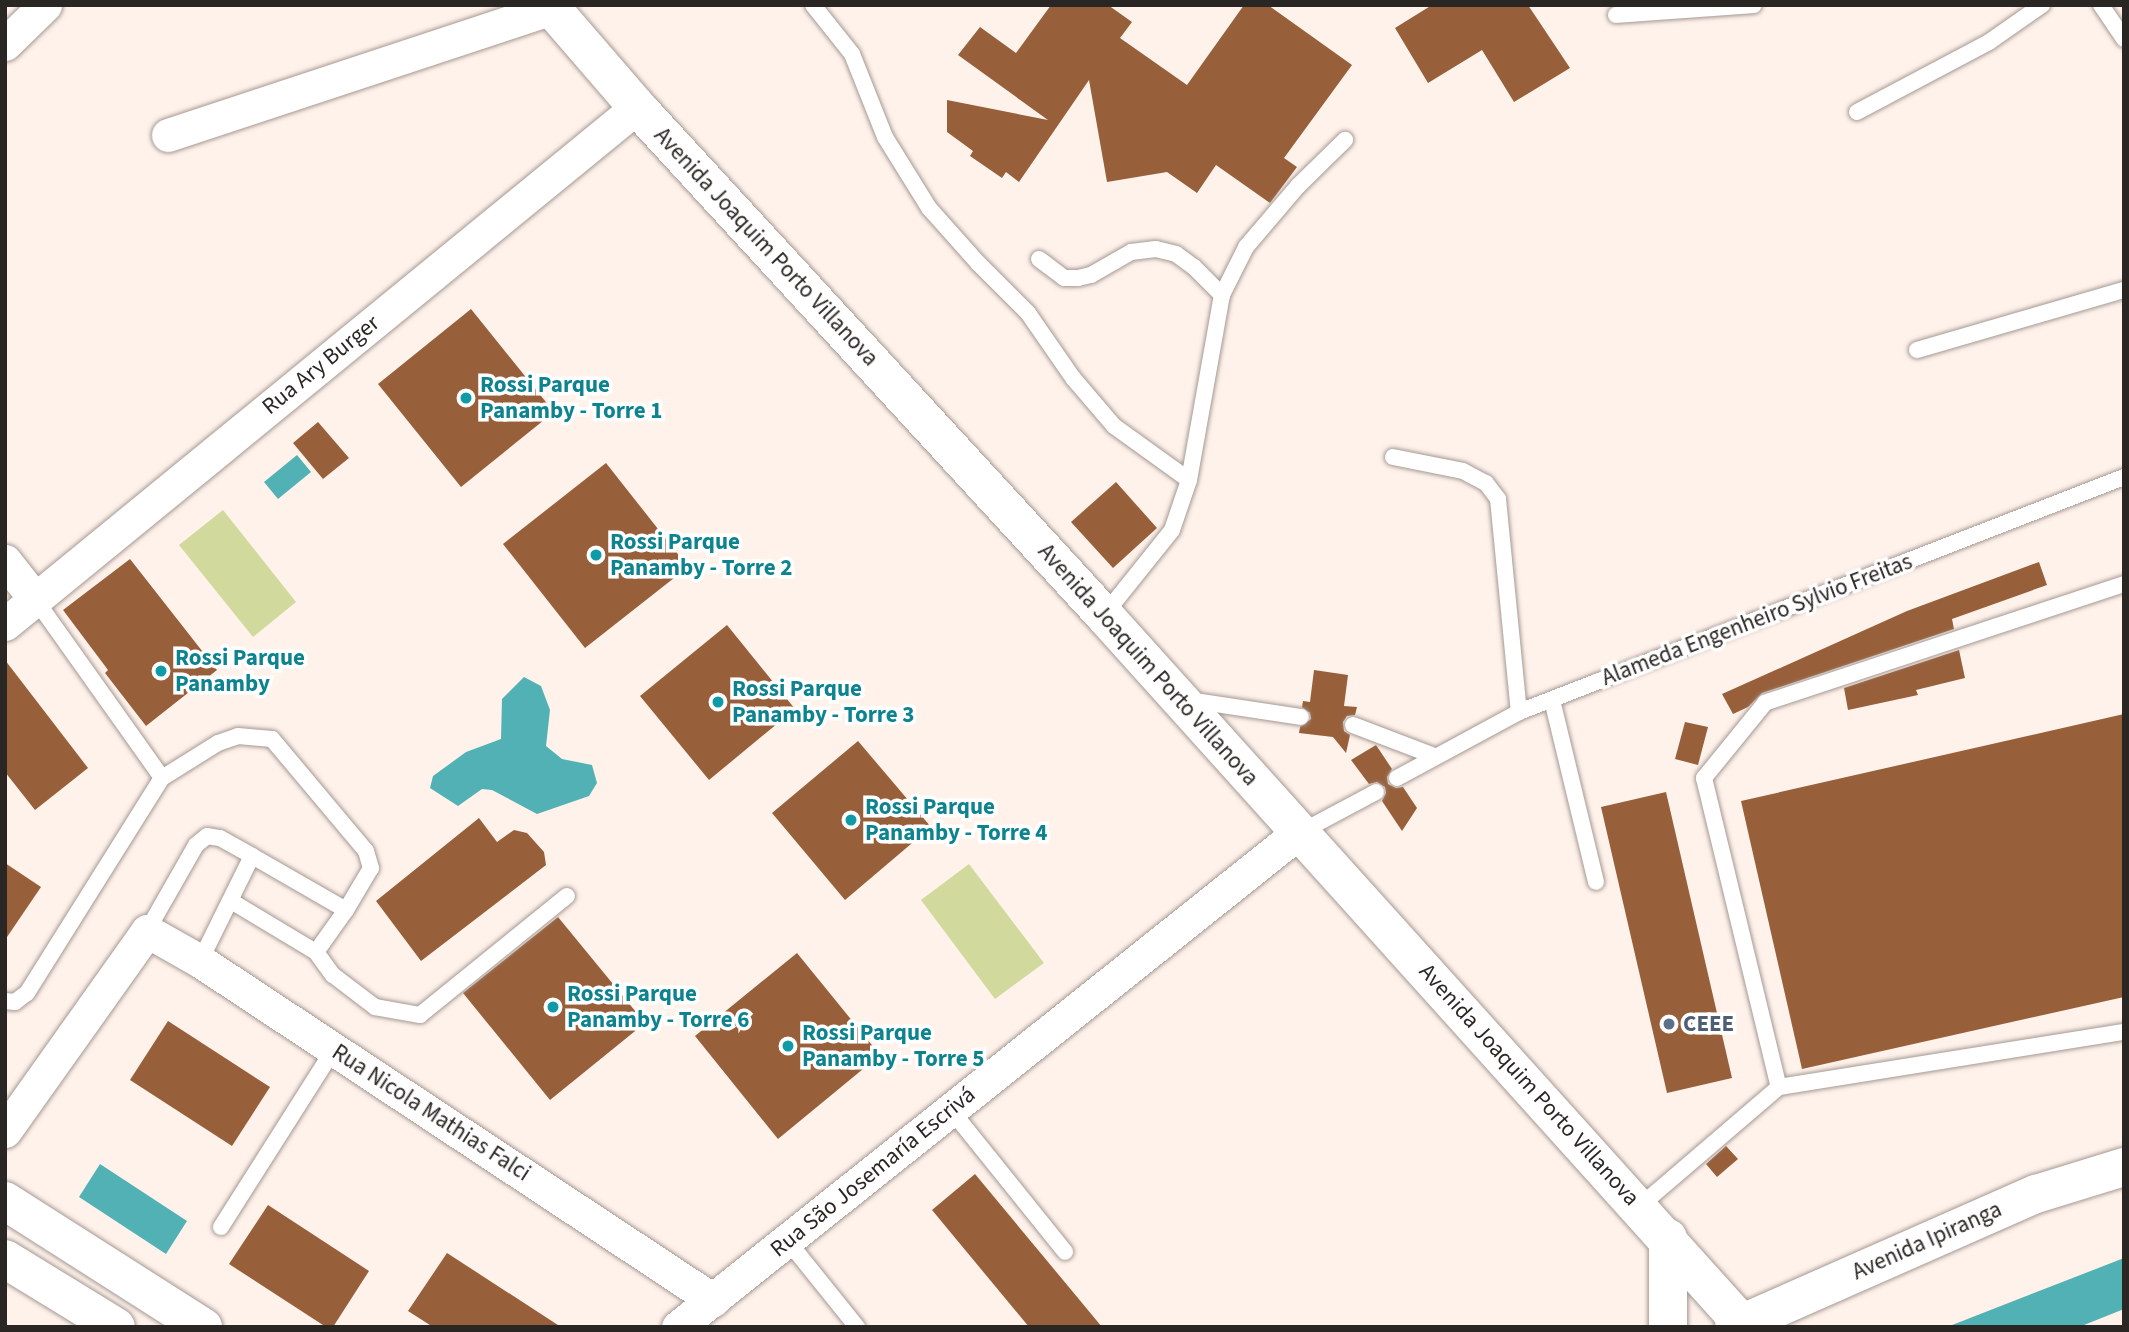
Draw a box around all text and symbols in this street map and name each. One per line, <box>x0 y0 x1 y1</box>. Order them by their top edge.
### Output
street label: Avenida Joaquim Porto Villanova <box>648 122 884 372</box>
street label: Rua Ary Burger <box>257 309 385 421</box>
place label: Rossi Parque Panamby - Torre 1 <box>480 371 662 425</box>
marker: Rossi Parque Panamby - Torre 1 <box>458 390 474 406</box>
place label: Rossi Parque Panamby - Torre 2 <box>610 528 792 582</box>
street label: Avenida Joaquim Porto Villanova <box>1032 538 1264 792</box>
marker: Rossi Parque Panamby - Torre 2 <box>588 547 604 563</box>
street label: Alameda Engenheiro Sylvio Freitas <box>1598 548 1916 692</box>
place label: Rossi Parque Panamby <box>175 644 305 698</box>
marker: Rossi Parque Panamby <box>153 663 169 679</box>
place label: Rossi Parque Panamby - Torre 3 <box>732 675 914 729</box>
marker: Rossi Parque Panamby - Torre 3 <box>710 694 726 710</box>
place label: Rossi Parque Panamby - Torre 4 <box>865 793 1047 847</box>
marker: Rossi Parque Panamby - Torre 4 <box>843 812 859 828</box>
street label: Avenida Joaquim Porto Villanova <box>1413 958 1645 1212</box>
place label: Rossi Parque Panamby - Torre 6 <box>567 980 749 1034</box>
marker: Rossi Parque Panamby - Torre 6 <box>545 999 561 1015</box>
place label: CEEE <box>1683 1010 1734 1038</box>
marker: CEEE <box>1661 1016 1677 1032</box>
place label: Rossi Parque Panamby - Torre 5 <box>802 1019 984 1073</box>
marker: Rossi Parque Panamby - Torre 5 <box>780 1038 796 1054</box>
street label: Rua Nicola Mathias Falci <box>327 1039 535 1187</box>
street label: Rua São Josemaría Escrivá <box>765 1081 981 1263</box>
street label: Avenida Ipiranga <box>1848 1196 2006 1286</box>

